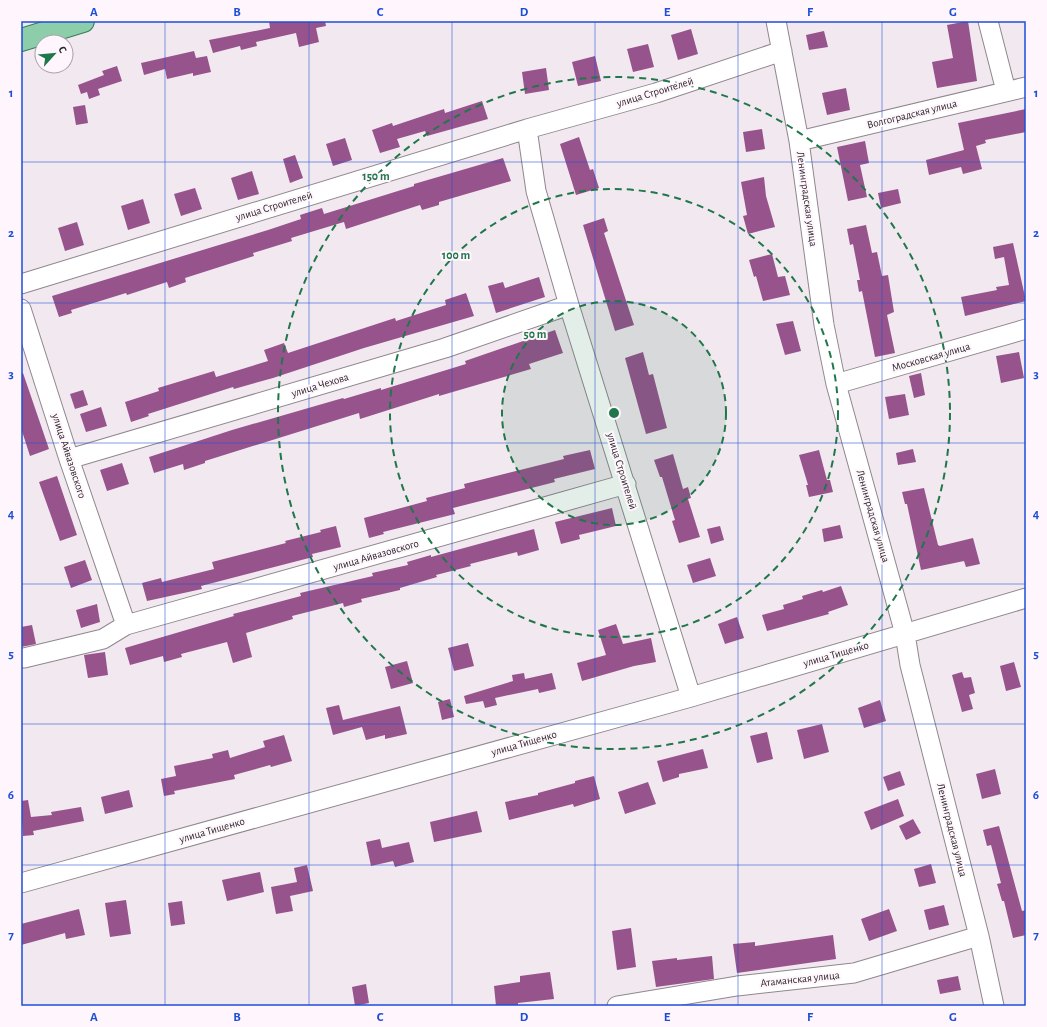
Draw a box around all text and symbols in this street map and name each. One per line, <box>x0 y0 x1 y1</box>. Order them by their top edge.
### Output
text: A <box>90 6 98 19</box>
text: B <box>233 6 241 19</box>
text: C <box>377 6 384 19</box>
text: D <box>520 6 529 19</box>
text: E <box>664 6 671 19</box>
text: F <box>807 6 814 19</box>
text: G <box>949 6 957 19</box>
north arrow <box>34 34 74 74</box>
text: С <box>56 44 69 55</box>
street label: улица Строителей <box>615 75 695 109</box>
text: 1 <box>9 87 13 100</box>
text: 1 <box>1034 87 1038 100</box>
street label: Волгоградская улица <box>866 97 958 131</box>
street label: Ленинградская улица <box>795 151 819 247</box>
text: 150 m <box>362 170 390 182</box>
street label: улица Строителей <box>234 189 314 223</box>
text: 2 <box>8 227 14 240</box>
text: 2 <box>1033 227 1039 240</box>
text: 100 m <box>442 249 470 261</box>
text: 50 m <box>524 328 547 340</box>
street label: Московская улица <box>891 341 971 373</box>
text: 3 <box>8 368 14 381</box>
text: 3 <box>1033 368 1039 381</box>
street label: улица Чехова <box>289 371 350 399</box>
centre of rings <box>607 406 621 420</box>
street label: улица Айвазовского <box>50 411 88 500</box>
street label: улица Строителей <box>605 431 639 511</box>
street label: Ленинградская улица <box>855 468 891 564</box>
text: 4 <box>8 508 15 521</box>
text: 4 <box>1033 508 1040 521</box>
street label: улица Айвазовского <box>331 538 420 573</box>
street label: улица Тищенко <box>801 639 870 669</box>
text: 5 <box>8 648 14 661</box>
text: 5 <box>1033 648 1039 661</box>
street label: улица Тищенко <box>489 728 558 758</box>
street label: Ленинградская улица <box>935 782 969 878</box>
text: 6 <box>8 789 14 802</box>
text: 6 <box>1033 789 1039 802</box>
street label: улица Тищенко <box>177 815 246 845</box>
text: 7 <box>8 929 14 942</box>
text: 7 <box>1033 929 1039 942</box>
street label: Атаманская улица <box>760 969 840 989</box>
text: A <box>90 1011 98 1024</box>
text: B <box>233 1011 241 1024</box>
text: C <box>377 1011 384 1024</box>
text: D <box>520 1011 529 1024</box>
text: E <box>664 1011 671 1024</box>
text: F <box>807 1011 814 1024</box>
text: G <box>949 1011 957 1024</box>

